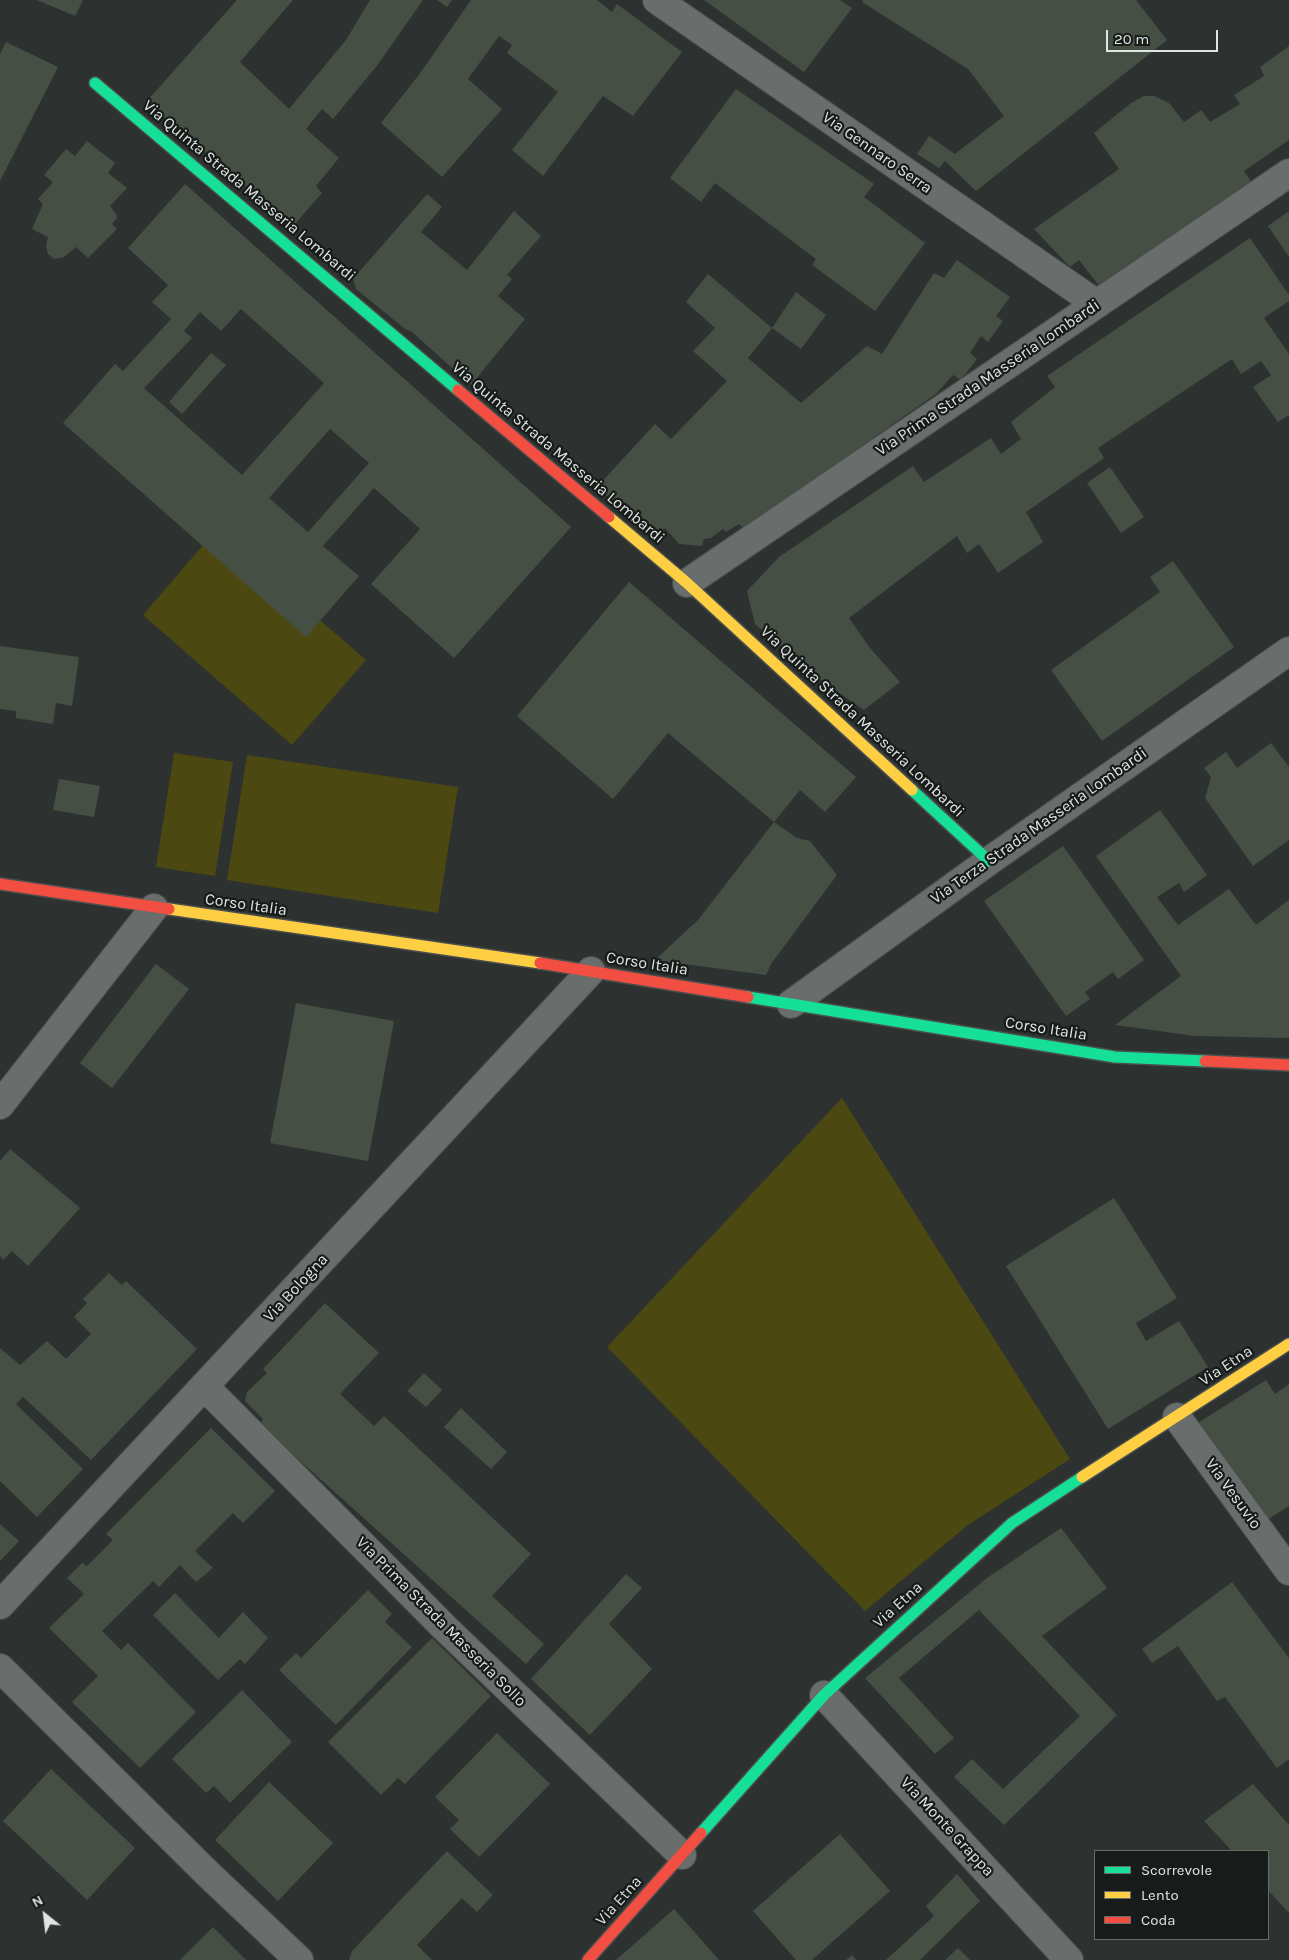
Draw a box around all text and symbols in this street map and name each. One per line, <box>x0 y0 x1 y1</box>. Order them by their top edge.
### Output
scale bar <box>1109 20 1222 52</box>
text: 20 m <box>1114 30 1149 48</box>
street label: Via Quinta Strada Masseria Lombardi <box>139 96 359 286</box>
street label: Via Gennaro Serra <box>818 108 936 198</box>
street label: Via Prima Strada Masseria Lombardi <box>872 296 1104 460</box>
street label: Via Quinta Strada Masseria Lombardi <box>448 358 668 548</box>
street label: Via Quinta Strada Masseria Lombardi <box>756 622 968 822</box>
street label: Via Terza Strada Masseria Lombardi <box>927 744 1151 908</box>
street label: Corso Italia <box>204 890 288 920</box>
street label: Corso Italia <box>605 948 689 980</box>
street label: Corso Italia <box>1004 1013 1088 1045</box>
street label: Via Bologna <box>260 1250 332 1326</box>
street label: Via Etna <box>1196 1342 1256 1390</box>
street label: Via Vesuvio <box>1201 1455 1265 1533</box>
street label: Via Prima Strada Masseria Sollo <box>352 1533 530 1711</box>
street label: Via Etna <box>869 1578 927 1632</box>
street label: Via Monte Grappa <box>896 1773 998 1881</box>
legend <box>1094 1850 1269 1940</box>
text: Scorrevole <box>1141 1861 1212 1879</box>
street label: Via Etna <box>592 1872 646 1930</box>
text: Lento <box>1141 1886 1179 1904</box>
north arrow <box>20 1890 70 1940</box>
text: N <box>29 1892 46 1911</box>
text: Coda <box>1141 1911 1176 1929</box>

